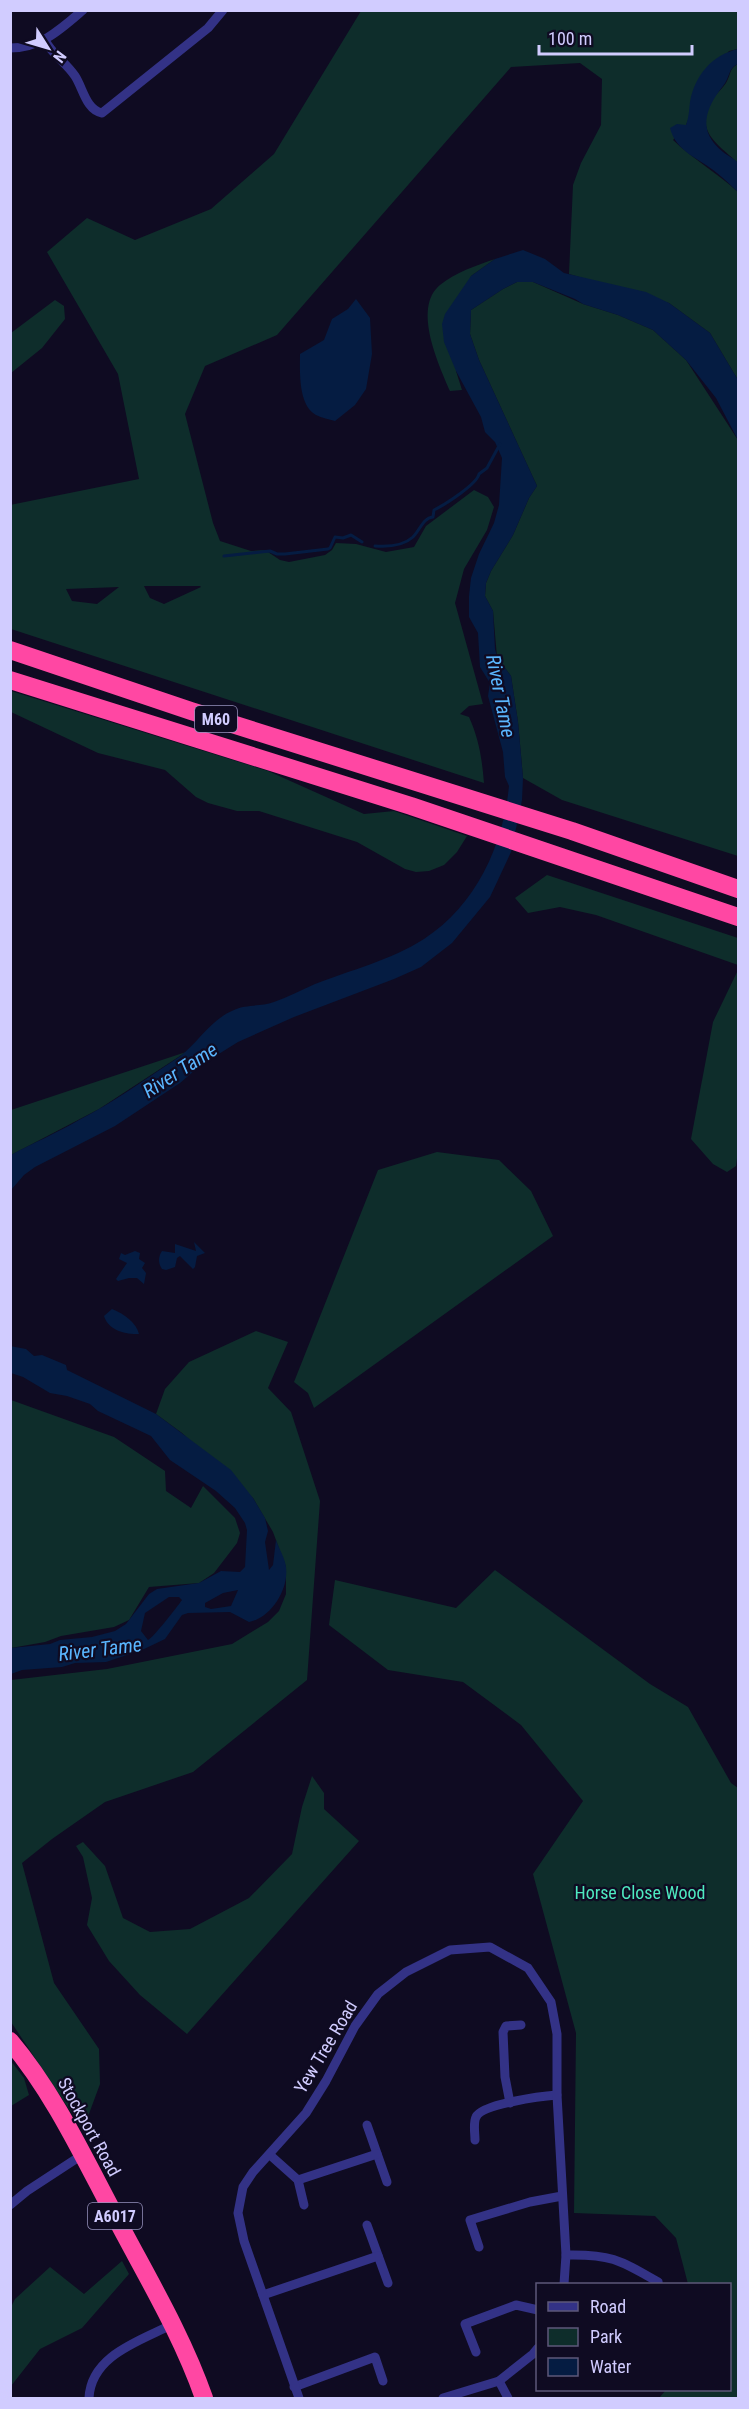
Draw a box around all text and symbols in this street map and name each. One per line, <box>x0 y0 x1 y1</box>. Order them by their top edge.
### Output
north arrow <box>18 18 78 78</box>
scale bar <box>539 18 692 56</box>
text: 100 m <box>548 28 592 49</box>
text: N <box>49 47 70 66</box>
water label: River Tame <box>481 652 521 740</box>
road number: M60 <box>195 706 237 732</box>
water label: River Tame <box>138 1037 222 1103</box>
water label: River Tame <box>57 1632 143 1666</box>
park label: Horse Close Wood <box>574 1882 706 1903</box>
street label: Yew Tree Road <box>290 1997 361 2097</box>
street label: Stockport Road <box>54 2074 125 2180</box>
road number: A6017 <box>88 2203 142 2229</box>
legend <box>536 2283 731 2391</box>
text: Road <box>590 2296 626 2317</box>
text: Park <box>590 2326 622 2347</box>
text: Water <box>590 2356 632 2377</box>

